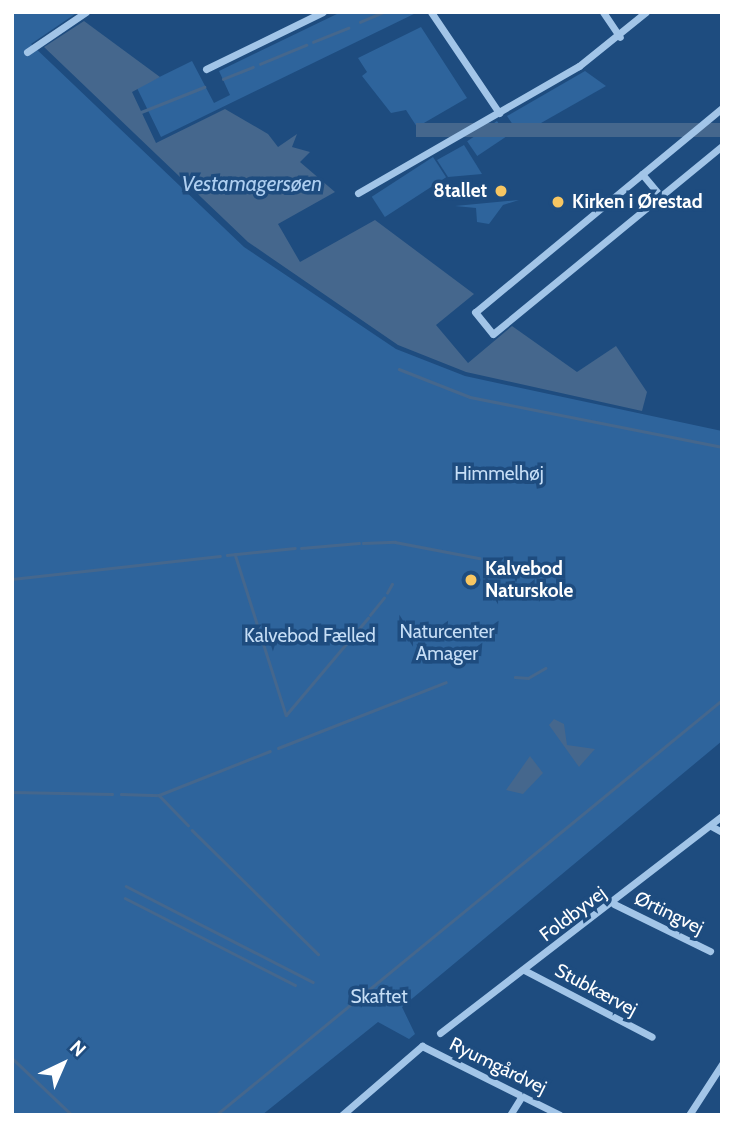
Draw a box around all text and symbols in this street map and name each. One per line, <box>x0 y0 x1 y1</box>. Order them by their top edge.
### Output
water label: Vestamagersøen <box>182 171 322 197</box>
place label: 8tallet <box>433 180 487 202</box>
marker: 8tallet <box>493 183 509 199</box>
place label: Kirken i Ørestad <box>572 191 703 213</box>
marker: Kirken i Ørestad <box>550 194 566 210</box>
park label: Himmelhøj <box>454 463 544 485</box>
place label: Kalvebod Naturskole <box>485 558 573 602</box>
marker: Kalvebod Naturskole <box>463 572 479 588</box>
park label: Naturcenter Amager <box>400 621 494 665</box>
park label: Kalvebod Fælled <box>244 625 376 647</box>
street label: Foldbyvej <box>535 882 611 946</box>
street label: Ørtingvej <box>631 887 707 939</box>
street label: Stubkærvej <box>551 959 641 1021</box>
park label: Skaftet <box>350 986 408 1008</box>
north arrow <box>28 1029 98 1099</box>
street label: Ryumgårdvej <box>446 1033 550 1099</box>
text: N <box>65 1036 91 1061</box>

